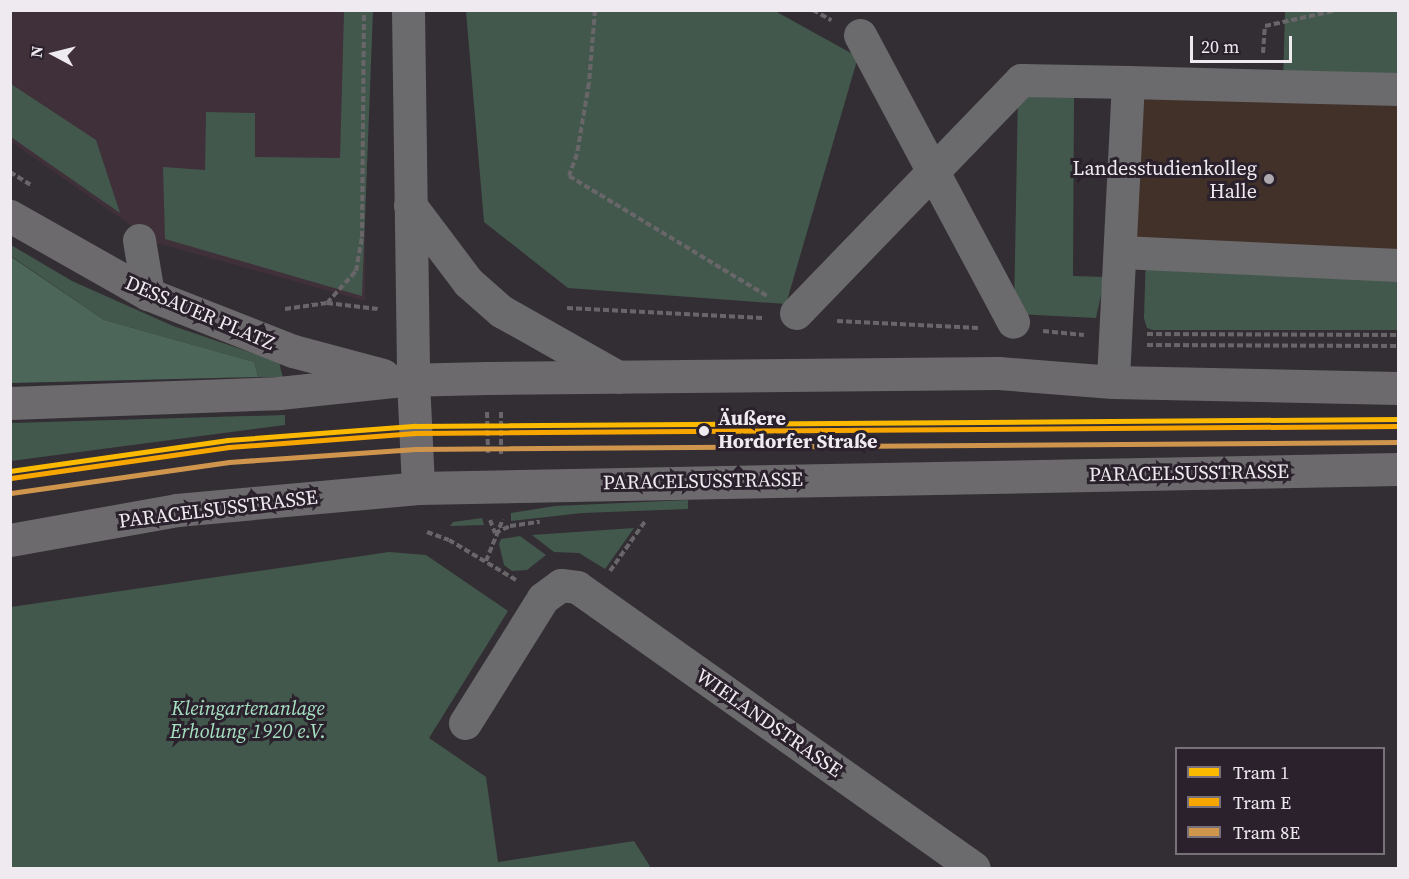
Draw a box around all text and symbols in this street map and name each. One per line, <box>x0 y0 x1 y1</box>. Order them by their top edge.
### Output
north arrow <box>24 24 84 84</box>
scale bar <box>1193 24 1295 62</box>
text: 20 m <box>1201 34 1239 59</box>
text: N <box>25 45 48 59</box>
place label: Landesstudienkolleg Halle <box>1073 156 1257 203</box>
marker: Landesstudienkolleg Halle <box>1262 172 1276 186</box>
street label: DESSAUER PLATZ <box>122 271 278 355</box>
place label: Äußere Hordorfer Straße <box>718 407 877 454</box>
marker: Äußere Hordorfer Straße <box>695 422 713 440</box>
street label: PARACELSUSSTRASSE <box>1089 459 1289 487</box>
street label: PARACELSUSSTRASSE <box>603 467 803 495</box>
street label: PARACELSUSSTRASSE <box>117 485 319 533</box>
street label: WIELANDSTRASSE <box>691 664 847 782</box>
park label: Kleingartenanlage Erholung 1920 e.V. <box>170 697 326 744</box>
legend <box>1175 747 1385 855</box>
text: Tram 1 <box>1233 760 1289 785</box>
text: Tram E <box>1233 790 1291 815</box>
text: Tram 8E <box>1233 820 1300 845</box>

